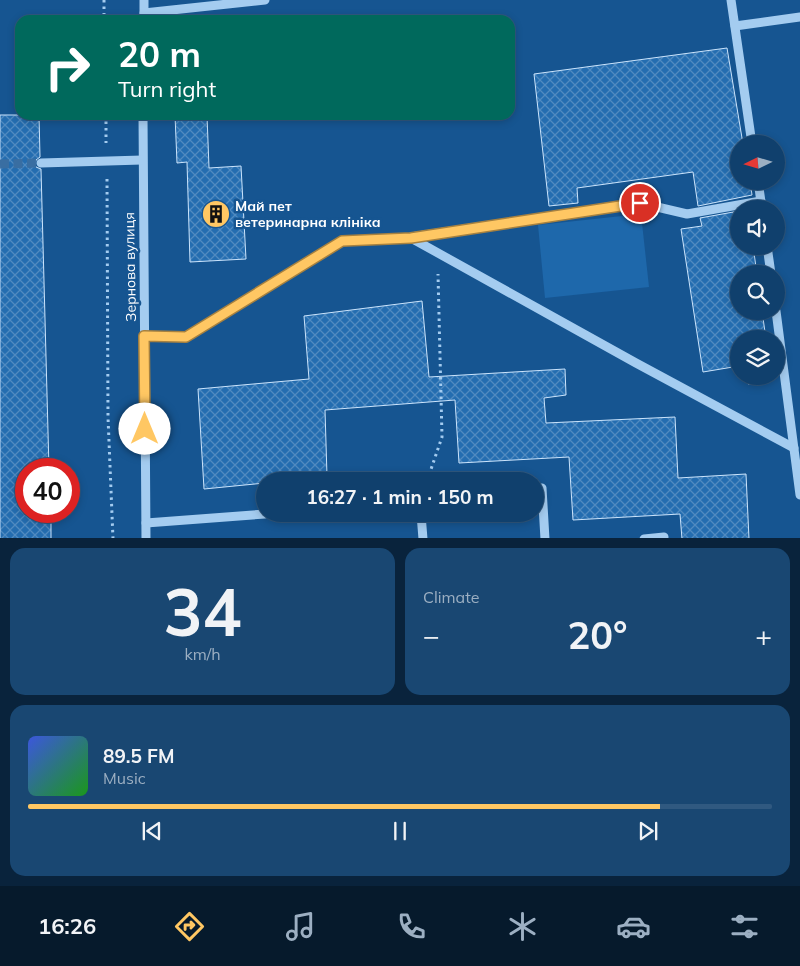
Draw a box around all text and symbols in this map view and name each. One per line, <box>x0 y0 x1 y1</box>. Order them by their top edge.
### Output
text: 20 m <box>118 32 201 76</box>
icon: right <box>35 35 100 100</box>
text: Turn right <box>118 75 216 103</box>
north arrow <box>730 135 785 190</box>
map controls <box>730 135 785 385</box>
pin <box>619 182 661 224</box>
icon: arrive <box>626 189 654 217</box>
place label: Май пет ветеринарна клініка <box>235 197 381 231</box>
building icon: Май пет ветеринарна клініка <box>201 199 231 229</box>
button: sound <box>730 200 785 255</box>
street label: Зернова вулиця <box>120 212 140 322</box>
button: search <box>730 265 785 320</box>
button: layers <box>730 330 785 385</box>
position arrow <box>118 402 170 454</box>
speed limit sign: 40 <box>15 458 80 523</box>
text: 16:27 · 1 min · 150 m <box>306 485 494 509</box>
text: 34 <box>163 571 242 652</box>
text: Climate <box>423 587 479 607</box>
text: 20° <box>567 611 628 659</box>
text: − <box>423 618 440 653</box>
text: + <box>755 618 772 653</box>
text: km/h <box>184 644 221 664</box>
text: 89.5 FM <box>103 744 175 768</box>
text: Music <box>103 768 146 788</box>
icon: previous <box>138 817 166 845</box>
icon: pause <box>386 817 414 845</box>
icon: next <box>634 817 662 845</box>
icon: directions <box>172 909 207 944</box>
icon: music <box>283 909 318 944</box>
icon: phone <box>394 909 429 944</box>
icon: climate <box>505 909 540 944</box>
icon: car <box>616 909 651 944</box>
icon: filters <box>727 909 762 944</box>
text: 16:26 <box>38 912 96 940</box>

